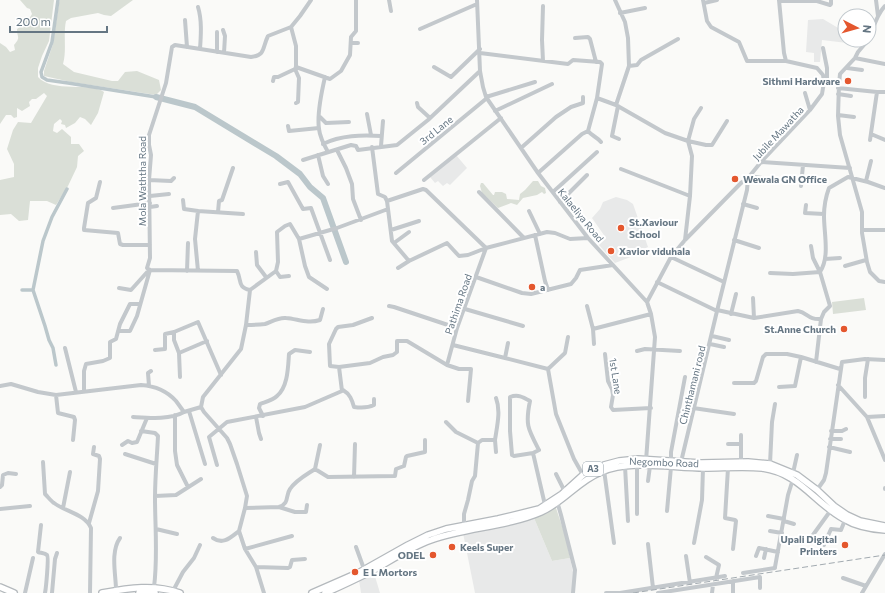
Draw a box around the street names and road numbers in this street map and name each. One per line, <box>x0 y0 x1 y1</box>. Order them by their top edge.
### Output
street label: Jubile Mawatha <box>750 103 806 163</box>
street label: 3rd Lane <box>417 113 455 147</box>
street label: Mola Waththa Road <box>136 136 148 226</box>
street label: Kalaeliya Road <box>556 186 606 244</box>
street label: Pathima Road <box>442 272 474 336</box>
street label: Chinthamani road <box>676 344 708 426</box>
street label: 1st Lane <box>607 357 625 395</box>
street label: Negombo Road <box>629 455 699 469</box>
road number: A3 <box>583 462 603 476</box>

